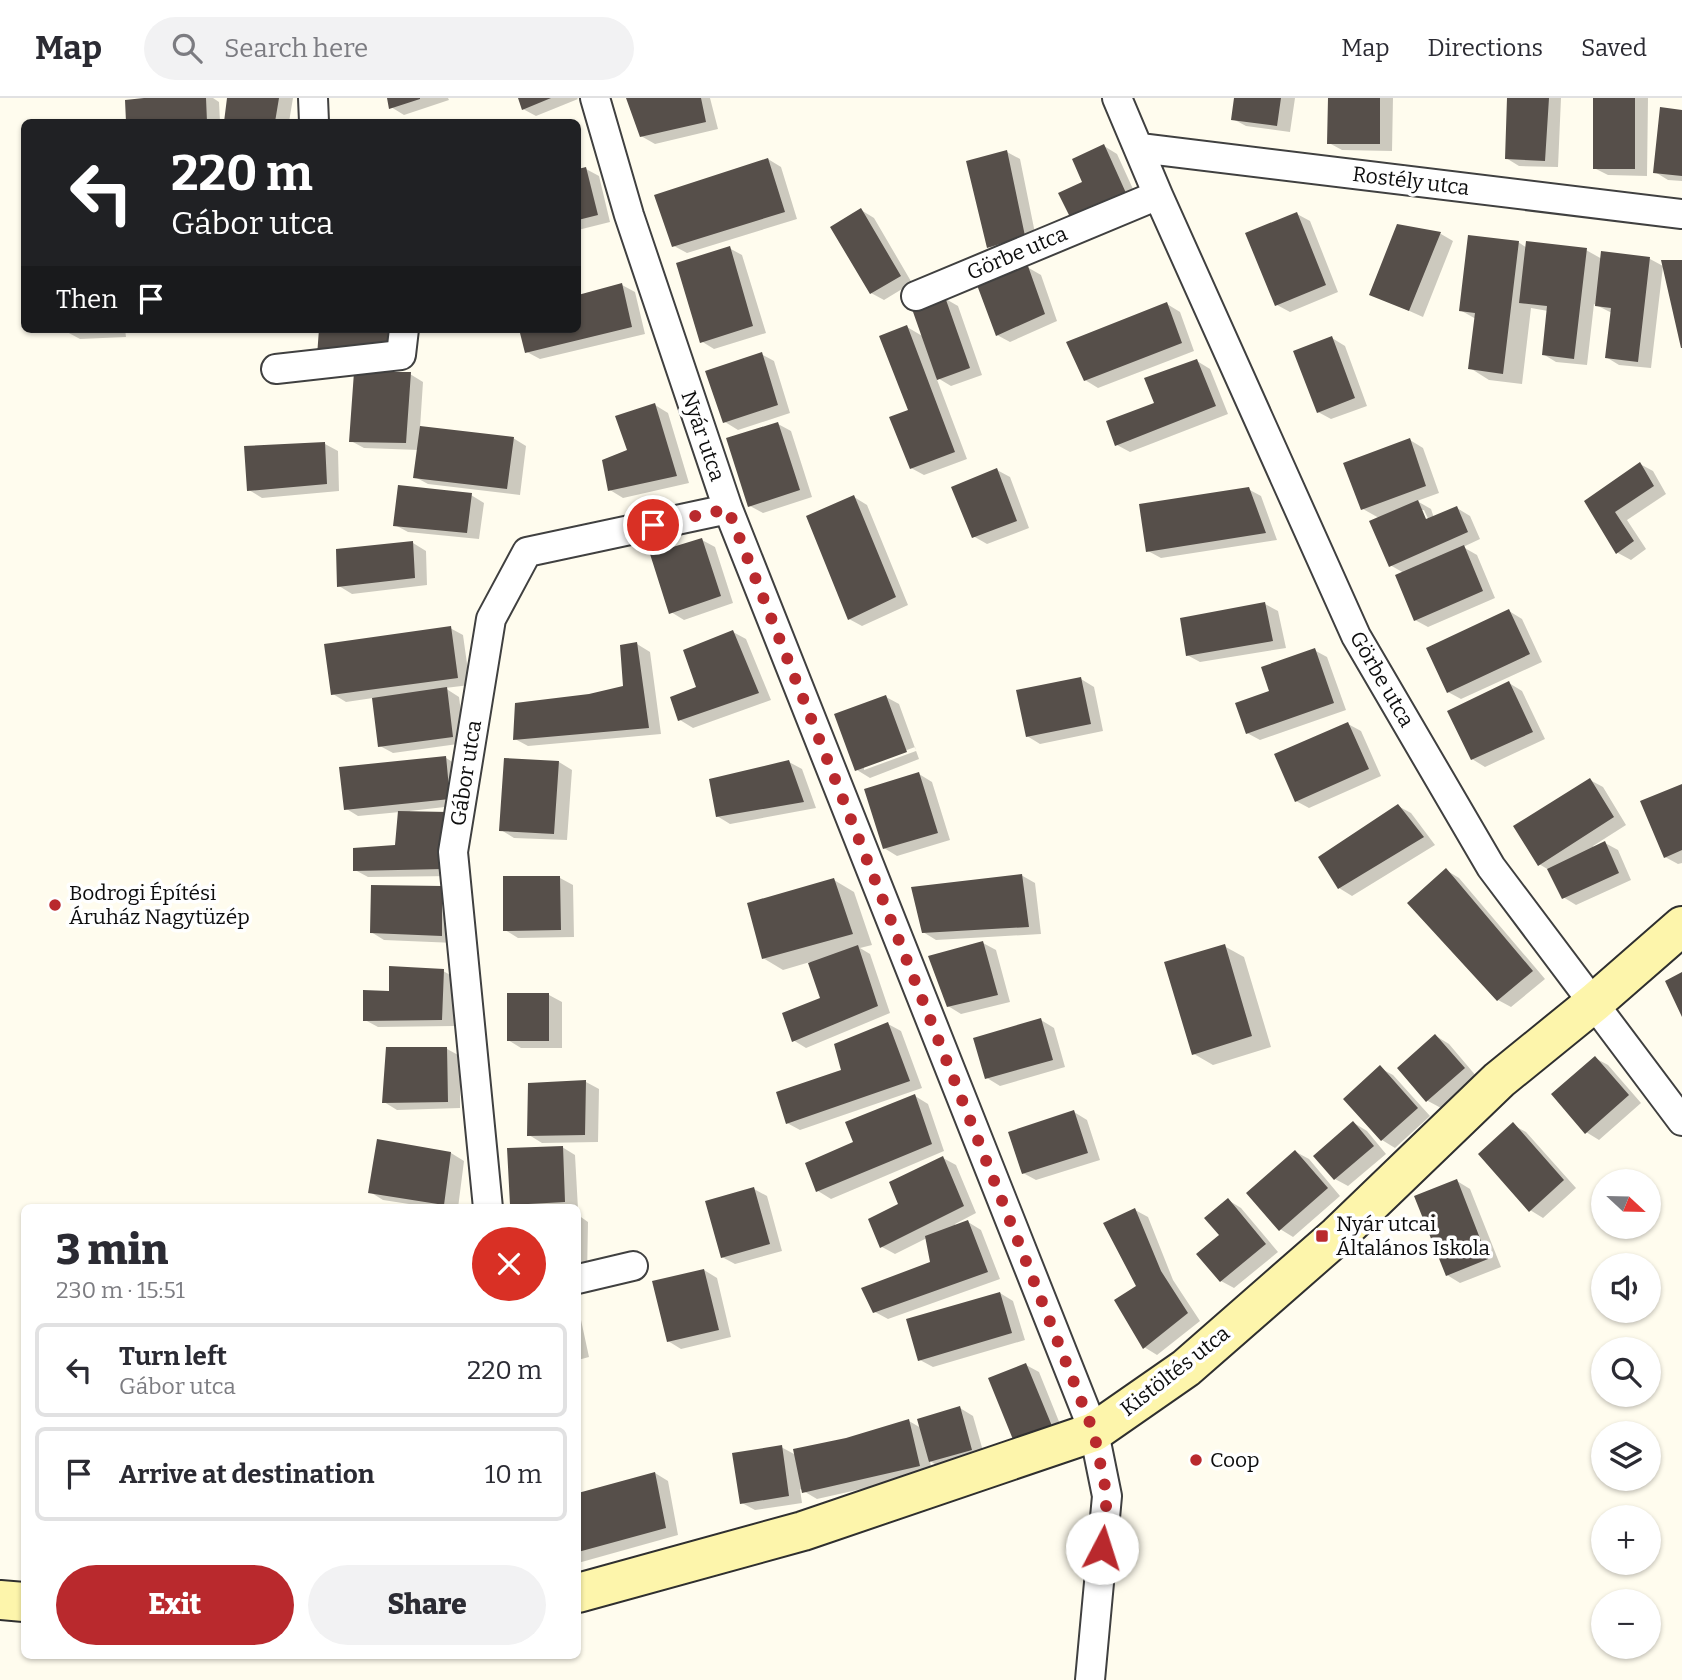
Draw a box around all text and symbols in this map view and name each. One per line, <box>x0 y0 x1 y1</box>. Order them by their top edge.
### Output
search box <box>144 17 634 80</box>
text: Map <box>35 28 102 68</box>
icon: search <box>168 29 206 67</box>
text: Search here <box>224 33 368 64</box>
text: Map <box>1341 34 1390 62</box>
text: Directions <box>1428 34 1543 62</box>
text: Saved <box>1581 34 1647 62</box>
text: 220 m <box>171 144 313 203</box>
icon: left <box>56 147 147 238</box>
street label: Rostély utca <box>1351 161 1471 201</box>
text: Gábor utca <box>171 204 334 242</box>
street label: Görbe utca <box>963 220 1072 286</box>
icon: arrive <box>132 280 170 318</box>
text: Then <box>56 284 118 315</box>
street label: Nyár utca <box>675 387 731 485</box>
pin <box>623 495 683 555</box>
icon: arrive <box>634 506 672 544</box>
street label: Görbe utca <box>1344 626 1420 732</box>
street label: Gábor utca <box>445 718 487 828</box>
place label: Bodrogi Építési Áruház Nagytüzép <box>69 880 250 930</box>
marker: Bodrogi Építési Áruház Nagytüzép <box>47 897 63 913</box>
north arrow <box>1591 1169 1661 1239</box>
map controls <box>1591 1169 1661 1659</box>
place label: Nyár utcai Általános Iskola <box>1336 1211 1491 1261</box>
text: 3 min <box>56 1225 169 1275</box>
button: close <box>472 1227 546 1301</box>
marker: Nyár utcai Általános Iskola <box>1314 1228 1330 1244</box>
button: sound <box>1591 1253 1661 1323</box>
text: 230 m · 15:51 <box>56 1276 185 1304</box>
street label: Kistöltés utca <box>1115 1320 1235 1422</box>
button: search <box>1591 1337 1661 1407</box>
text: Turn left <box>119 1341 227 1372</box>
icon: left <box>60 1351 98 1389</box>
text: 220 m <box>467 1355 542 1386</box>
text: Gábor utca <box>119 1372 236 1400</box>
button: layers <box>1591 1421 1661 1491</box>
place label: Coop <box>1210 1447 1260 1473</box>
marker: Coop <box>1188 1452 1204 1468</box>
icon: arrive <box>60 1455 98 1493</box>
text: Arrive at destination <box>119 1459 374 1490</box>
text: 10 m <box>485 1459 542 1490</box>
button: + <box>1591 1505 1661 1575</box>
position arrow <box>1065 1511 1139 1585</box>
button: Exit <box>56 1565 294 1645</box>
button: Share <box>308 1565 546 1645</box>
button: − <box>1591 1589 1661 1659</box>

